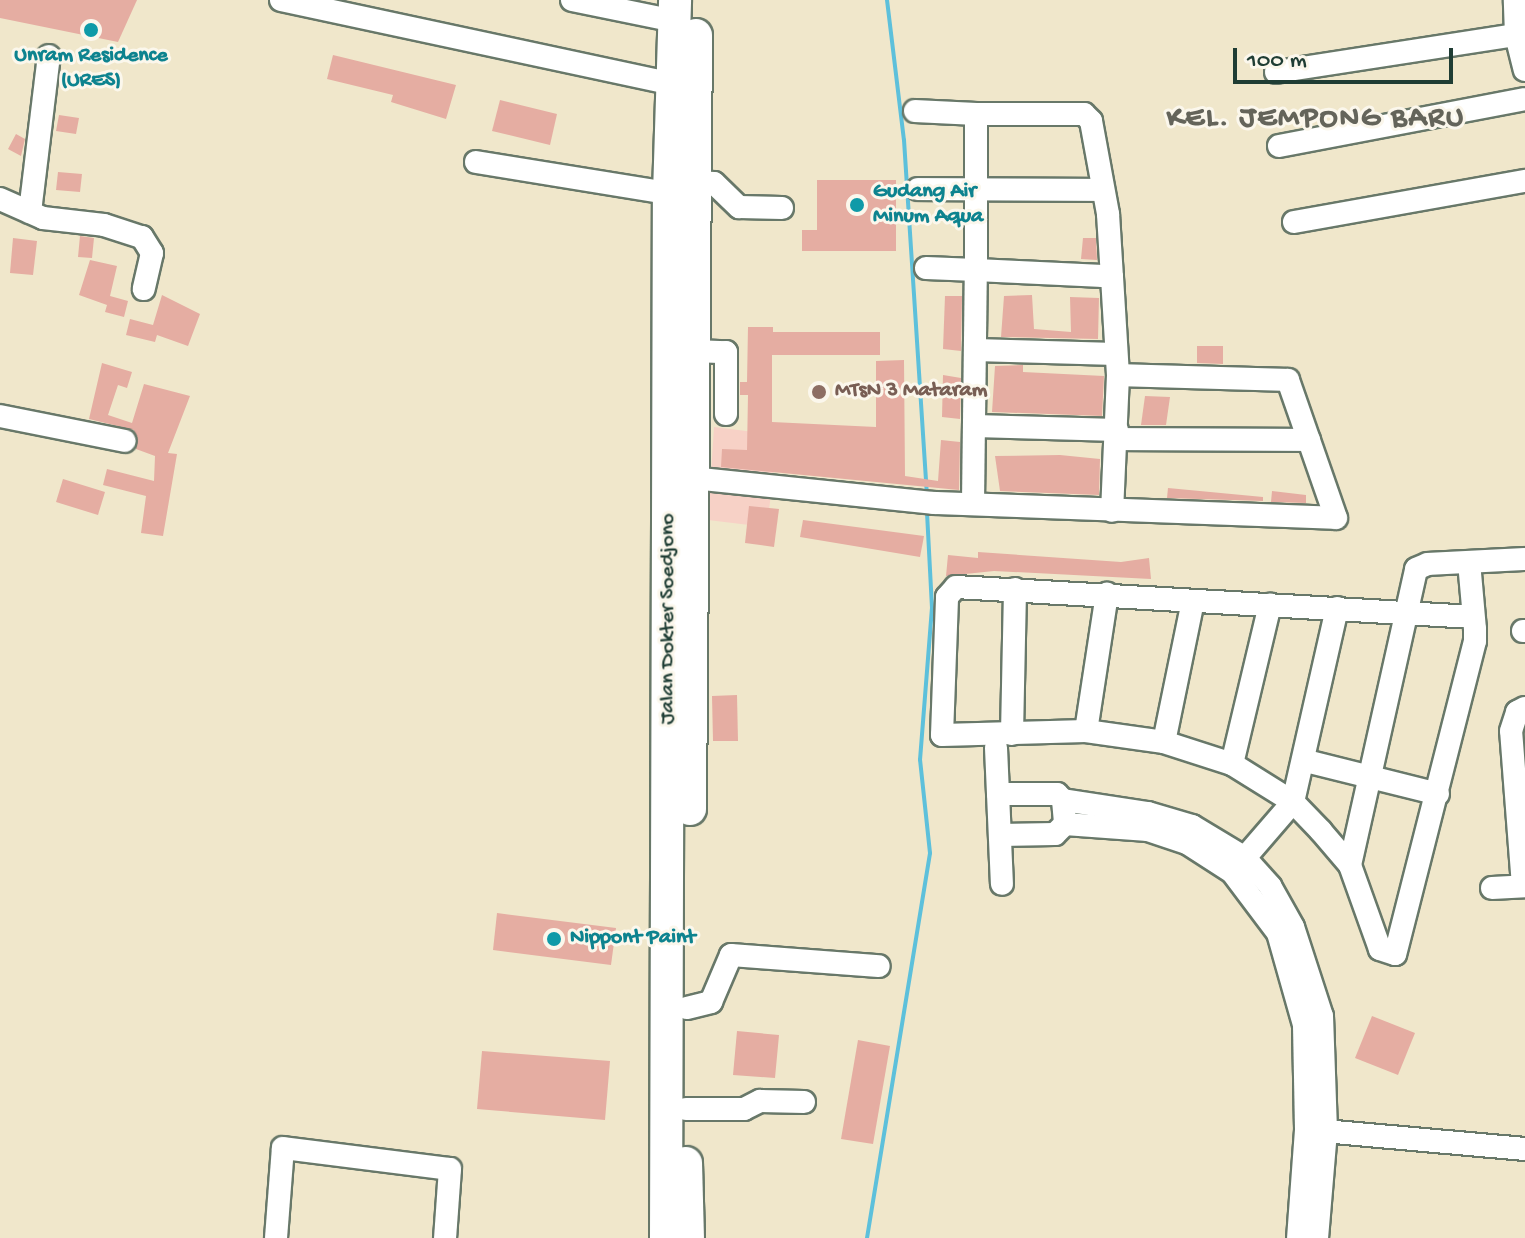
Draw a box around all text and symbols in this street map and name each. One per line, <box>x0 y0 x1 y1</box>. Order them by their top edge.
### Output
marker: Unram Residence (URES) <box>82 21 100 39</box>
scale bar <box>1237 32 1457 82</box>
place label: Unram Residence (URES) <box>14 43 168 94</box>
text: 100 m <box>1247 47 1307 76</box>
district label: KEL. JEMPONG BARU <box>1167 102 1465 138</box>
place label: Gudang Air Minum Aqua <box>873 179 983 230</box>
marker: Gudang Air Minum Aqua <box>848 196 866 214</box>
place label: MTsN 3 Mataram <box>835 379 987 405</box>
marker: MTsN 3 Mataram <box>810 383 828 401</box>
street label: Jalan Dokter Soedjono <box>656 513 682 725</box>
place label: Nippont Paint <box>570 926 695 952</box>
marker: Nippont Paint <box>545 930 563 948</box>

